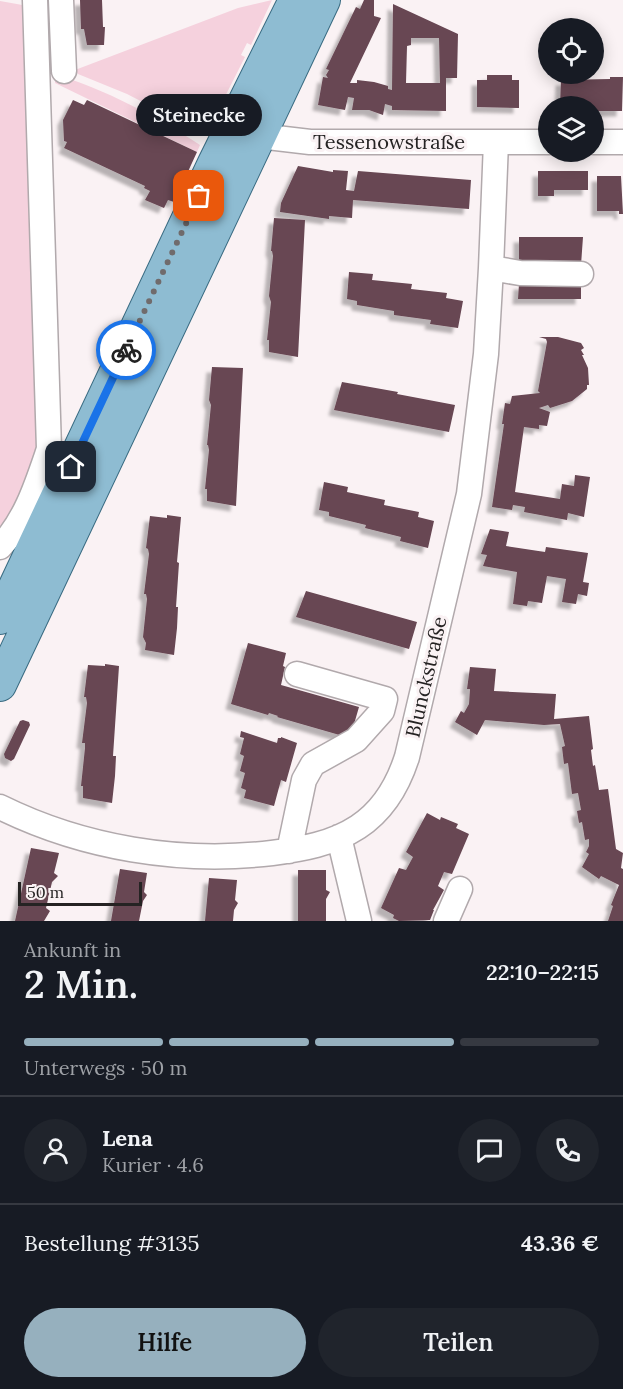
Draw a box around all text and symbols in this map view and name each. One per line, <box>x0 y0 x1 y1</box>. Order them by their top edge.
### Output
map controls <box>538 18 604 162</box>
button: locate <box>538 18 604 84</box>
callout: Steinecke <box>136 94 262 136</box>
button: layers <box>538 96 604 162</box>
text: Steinecke <box>153 102 245 127</box>
street label: Tessenowstraße <box>313 129 465 154</box>
pin <box>173 170 224 221</box>
icon: bag <box>182 179 215 212</box>
courier <box>96 320 156 380</box>
icon: bike <box>110 334 143 367</box>
pin <box>45 441 96 492</box>
icon: home <box>54 450 87 483</box>
street label: Blunckstraße <box>399 614 452 740</box>
scale bar <box>18 879 142 906</box>
text: 50 m <box>27 882 64 902</box>
text: Ankunft in <box>24 937 121 962</box>
text: 22:10–22:15 <box>486 958 599 986</box>
text: 2 Min. <box>24 959 138 1009</box>
text: Unterwegs · 50 m <box>24 1055 187 1080</box>
button: person <box>24 1119 87 1182</box>
button: chat <box>458 1119 521 1182</box>
button: phone <box>536 1119 599 1182</box>
text: Lena <box>102 1124 153 1152</box>
text: Kurier · 4.6 <box>102 1152 204 1177</box>
text: Bestellung #3135 <box>24 1229 199 1257</box>
text: 43.36 € <box>521 1229 599 1257</box>
button: Hilfe <box>24 1308 306 1377</box>
button: Teilen <box>318 1308 599 1377</box>

